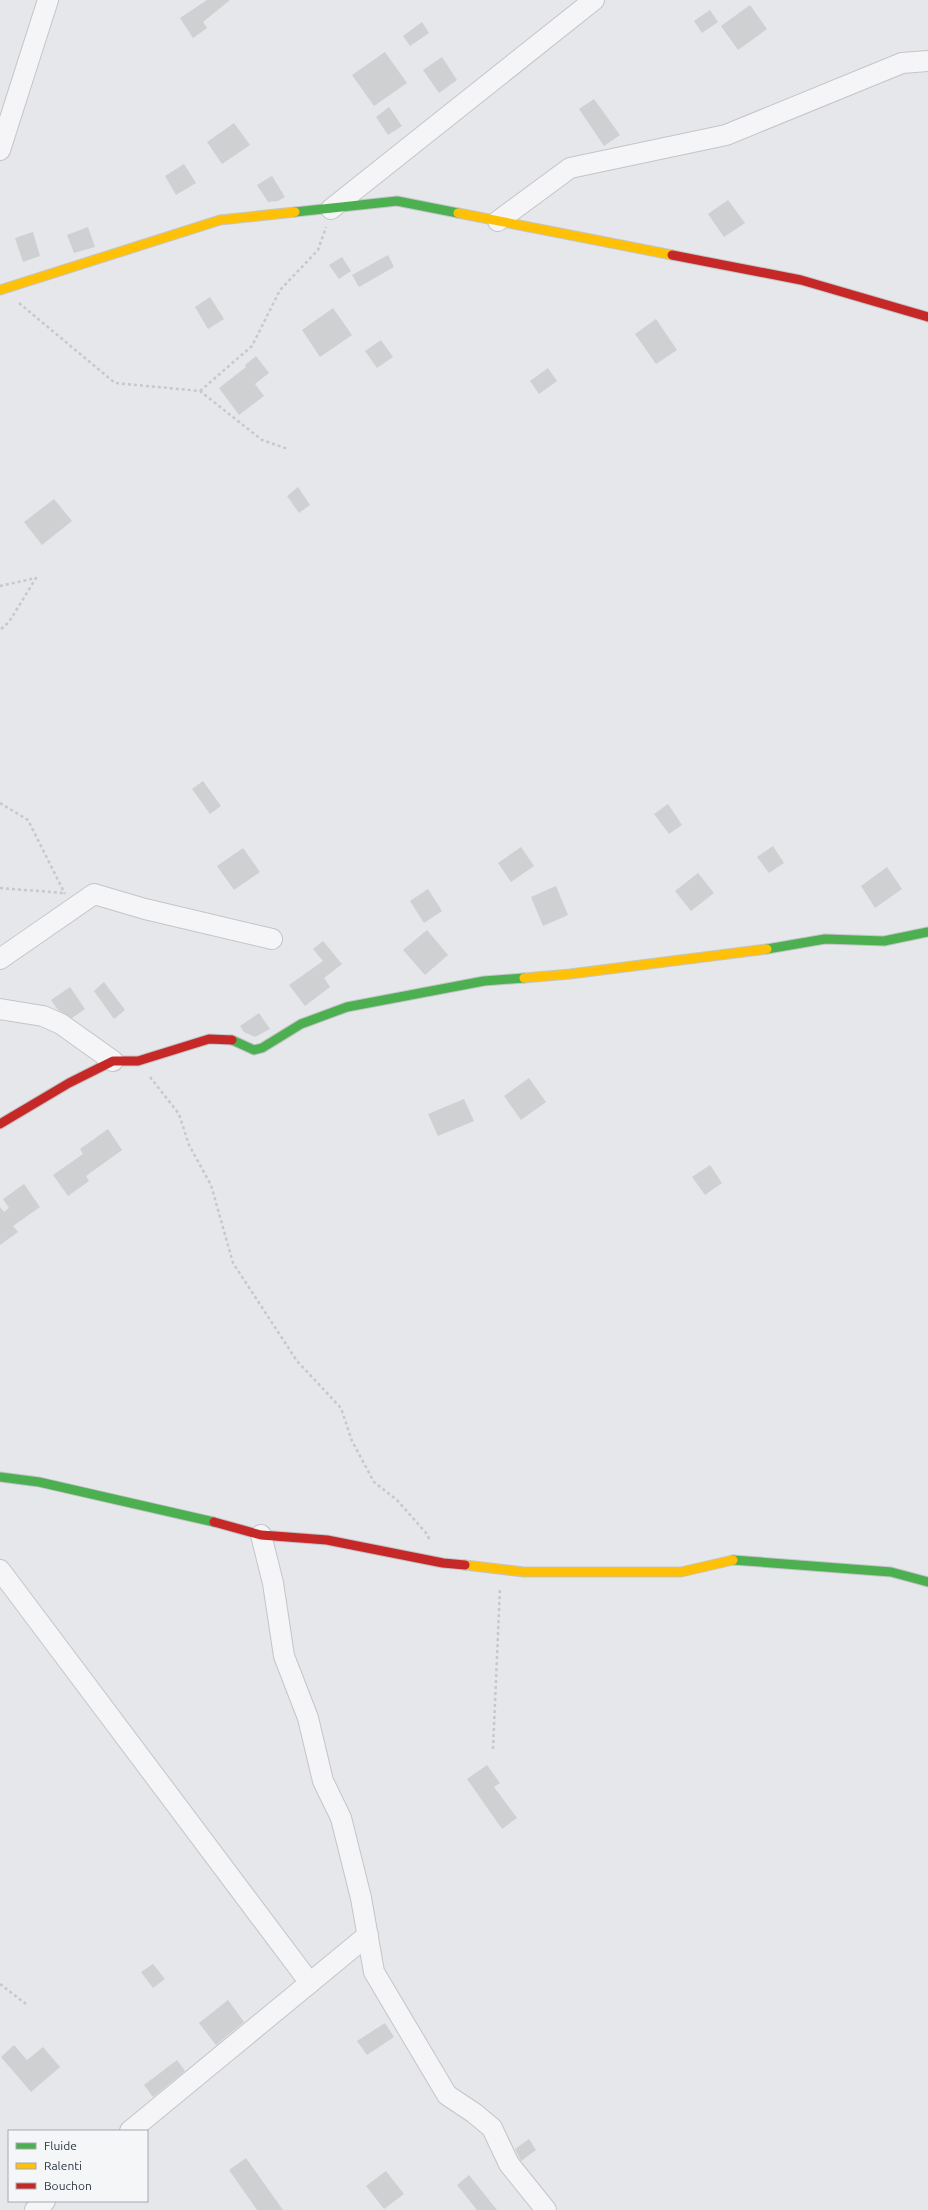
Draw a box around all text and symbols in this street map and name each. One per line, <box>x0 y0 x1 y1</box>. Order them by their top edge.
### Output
legend <box>8 2130 148 2202</box>
text: Fluide <box>44 2139 77 2152</box>
text: Ralenti <box>44 2159 82 2172</box>
text: Bouchon <box>44 2179 92 2192</box>

